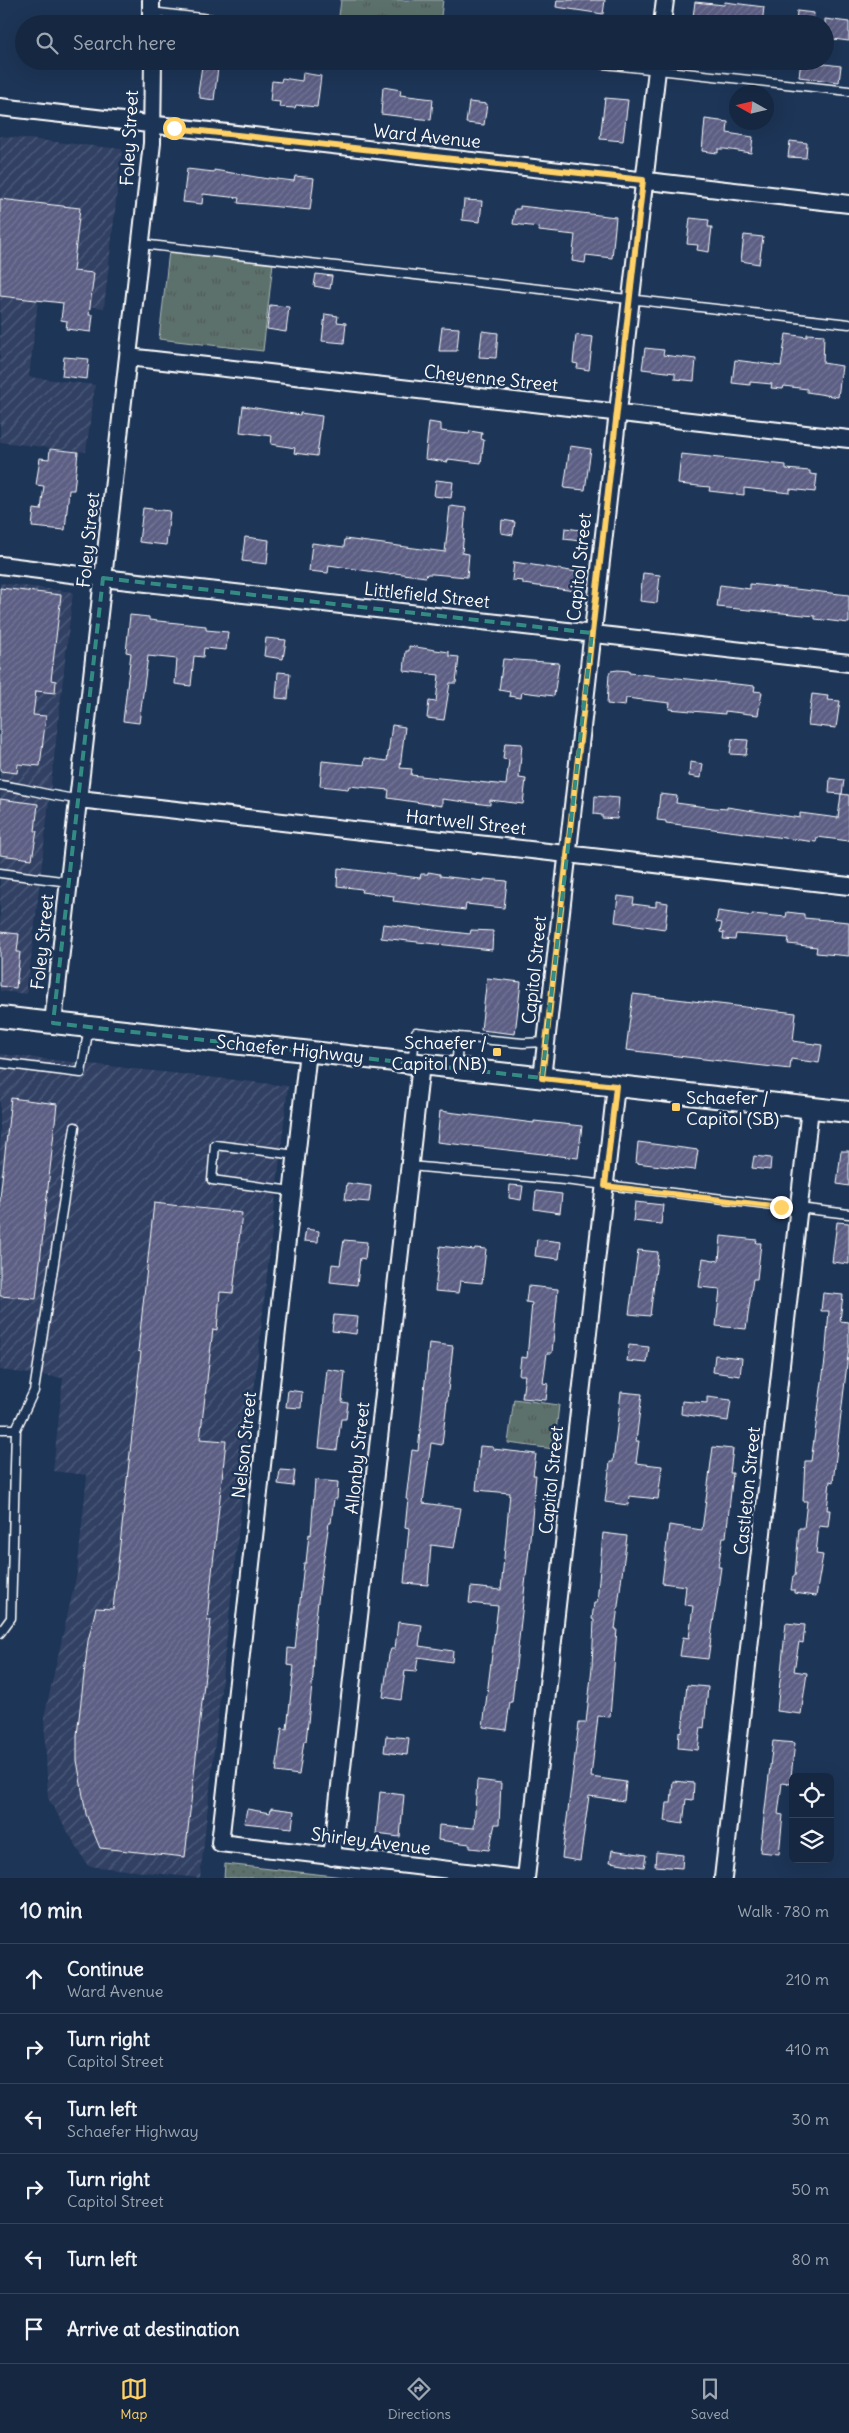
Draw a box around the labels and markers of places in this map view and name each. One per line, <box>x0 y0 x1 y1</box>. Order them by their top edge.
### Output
place label: Schaefer / Capitol (NB) <box>391 1031 487 1075</box>
marker: Schaefer / Capitol (NB) <box>491 1046 503 1058</box>
place label: Schaefer / Capitol (SB) <box>686 1086 779 1130</box>
marker: Schaefer / Capitol (SB) <box>670 1101 682 1113</box>

